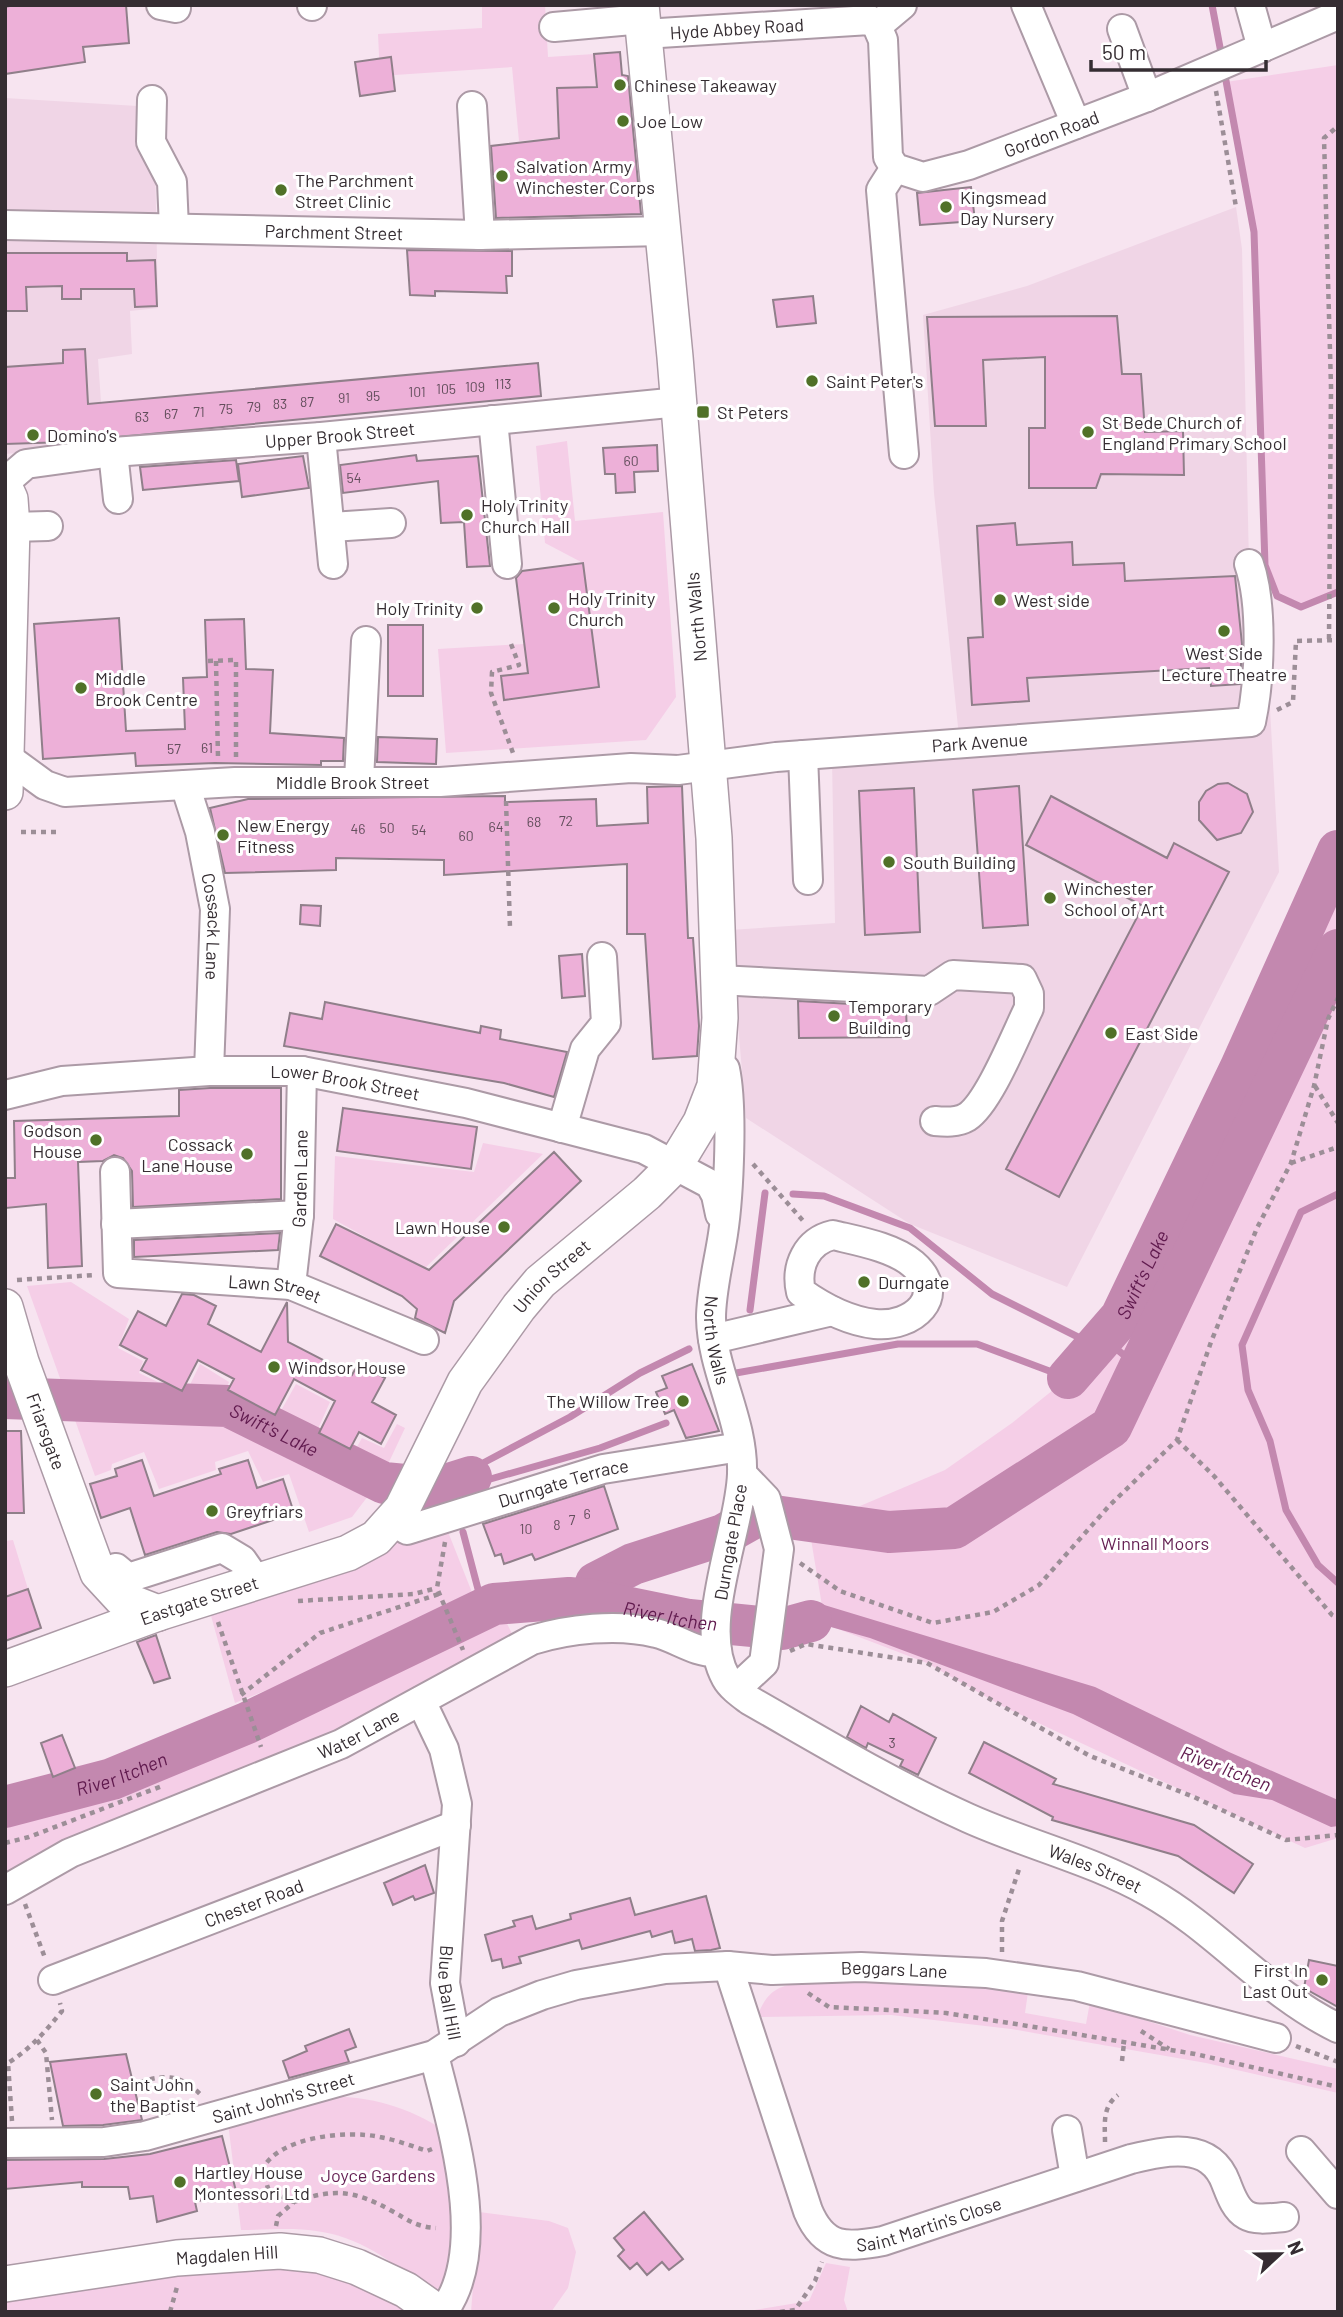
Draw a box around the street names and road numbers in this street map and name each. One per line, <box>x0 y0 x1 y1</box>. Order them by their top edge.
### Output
street label: Hyde Abbey Road <box>669 13 805 43</box>
street label: Gordon Road <box>1001 105 1102 162</box>
street label: Parchment Street <box>264 219 404 244</box>
street label: Upper Brook Street <box>264 417 416 452</box>
street label: North Walls <box>681 571 711 663</box>
street label: Park Avenue <box>931 727 1029 756</box>
street label: Middle Brook Street <box>276 771 430 793</box>
street label: Cossack Lane <box>197 871 226 980</box>
street label: Lower Brook Street <box>270 1060 422 1105</box>
street label: Garden Lane <box>287 1129 312 1229</box>
street label: Union Street <box>508 1234 594 1317</box>
street label: Lawn Street <box>228 1270 325 1307</box>
street label: North Walls <box>700 1295 734 1387</box>
street label: Friarsgate <box>22 1390 70 1473</box>
street label: Durngate Terrace <box>496 1454 630 1512</box>
street label: Durngate Place <box>709 1482 751 1602</box>
street label: Eastgate Street <box>137 1571 261 1630</box>
street label: Water Lane <box>314 1703 403 1763</box>
street label: Wales Street <box>1046 1839 1146 1897</box>
street label: Chester Road <box>201 1874 306 1932</box>
street label: Blue Ball Hill <box>434 1945 466 2042</box>
street label: Beggars Lane <box>840 1956 948 1982</box>
street label: Saint John's Street <box>210 2067 357 2128</box>
street label: Saint Martin's Close <box>855 2192 1004 2256</box>
street label: Magdalen Hill <box>175 2240 279 2269</box>

